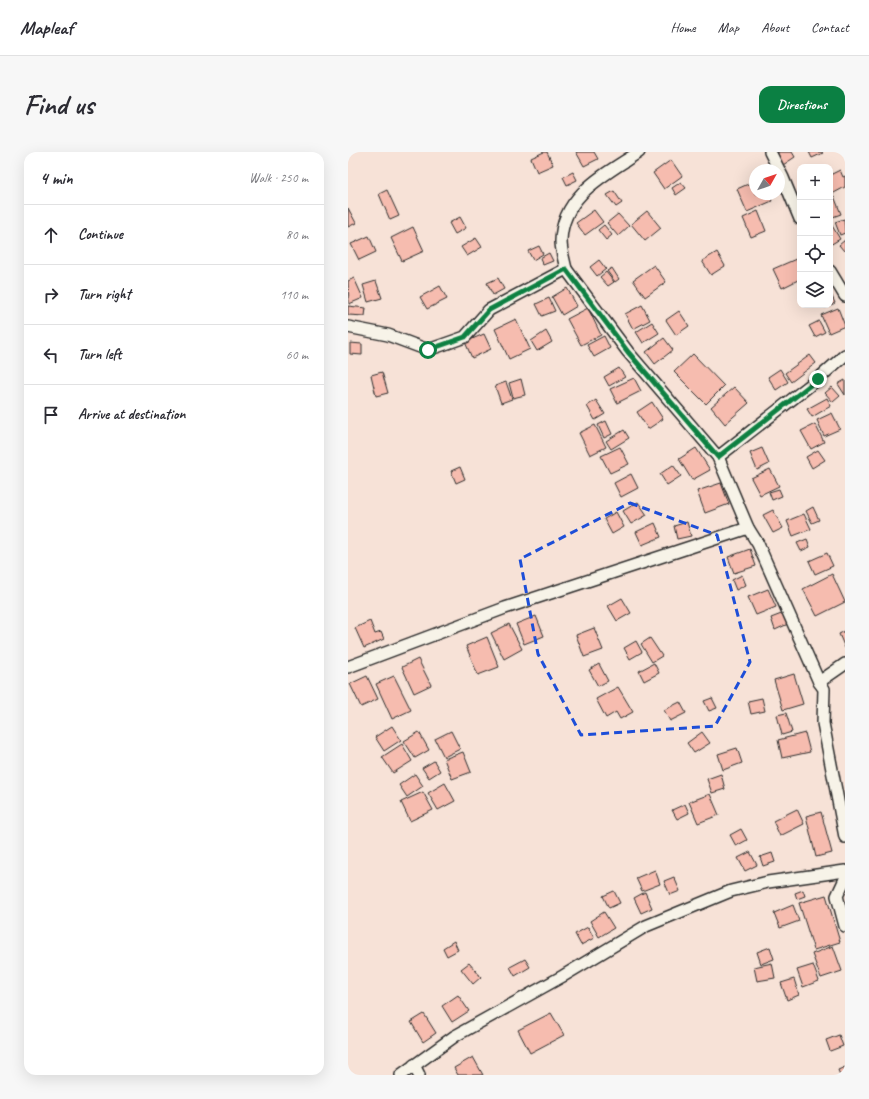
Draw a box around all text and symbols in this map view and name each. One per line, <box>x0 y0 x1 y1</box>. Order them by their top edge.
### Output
text: Mapleaf <box>20 16 73 40</box>
text: Home <box>670 19 696 36</box>
text: Map <box>718 19 739 36</box>
text: About <box>761 19 789 36</box>
text: Contact <box>811 19 849 36</box>
button: Directions <box>759 86 845 123</box>
text: Find us <box>24 87 94 122</box>
north arrow <box>749 164 785 200</box>
map controls <box>797 164 833 308</box>
button: + <box>797 164 833 200</box>
text: 4 min <box>40 168 73 189</box>
text: Walk · 250 m <box>249 170 308 186</box>
button: − <box>797 200 833 236</box>
icon: ahead <box>40 224 62 246</box>
text: Continue <box>78 225 123 244</box>
text: 80 m <box>286 227 308 243</box>
button: locate <box>797 236 833 272</box>
button: layers <box>797 272 833 308</box>
icon: right <box>40 284 62 306</box>
text: Turn right <box>78 285 131 304</box>
text: 110 m <box>280 287 308 303</box>
route start <box>419 341 437 359</box>
icon: left <box>40 344 62 366</box>
text: Turn left <box>78 345 121 364</box>
text: 60 m <box>286 347 308 363</box>
route end <box>809 370 827 388</box>
icon: arrive <box>40 404 62 426</box>
text: Arrive at destination <box>78 405 185 424</box>

